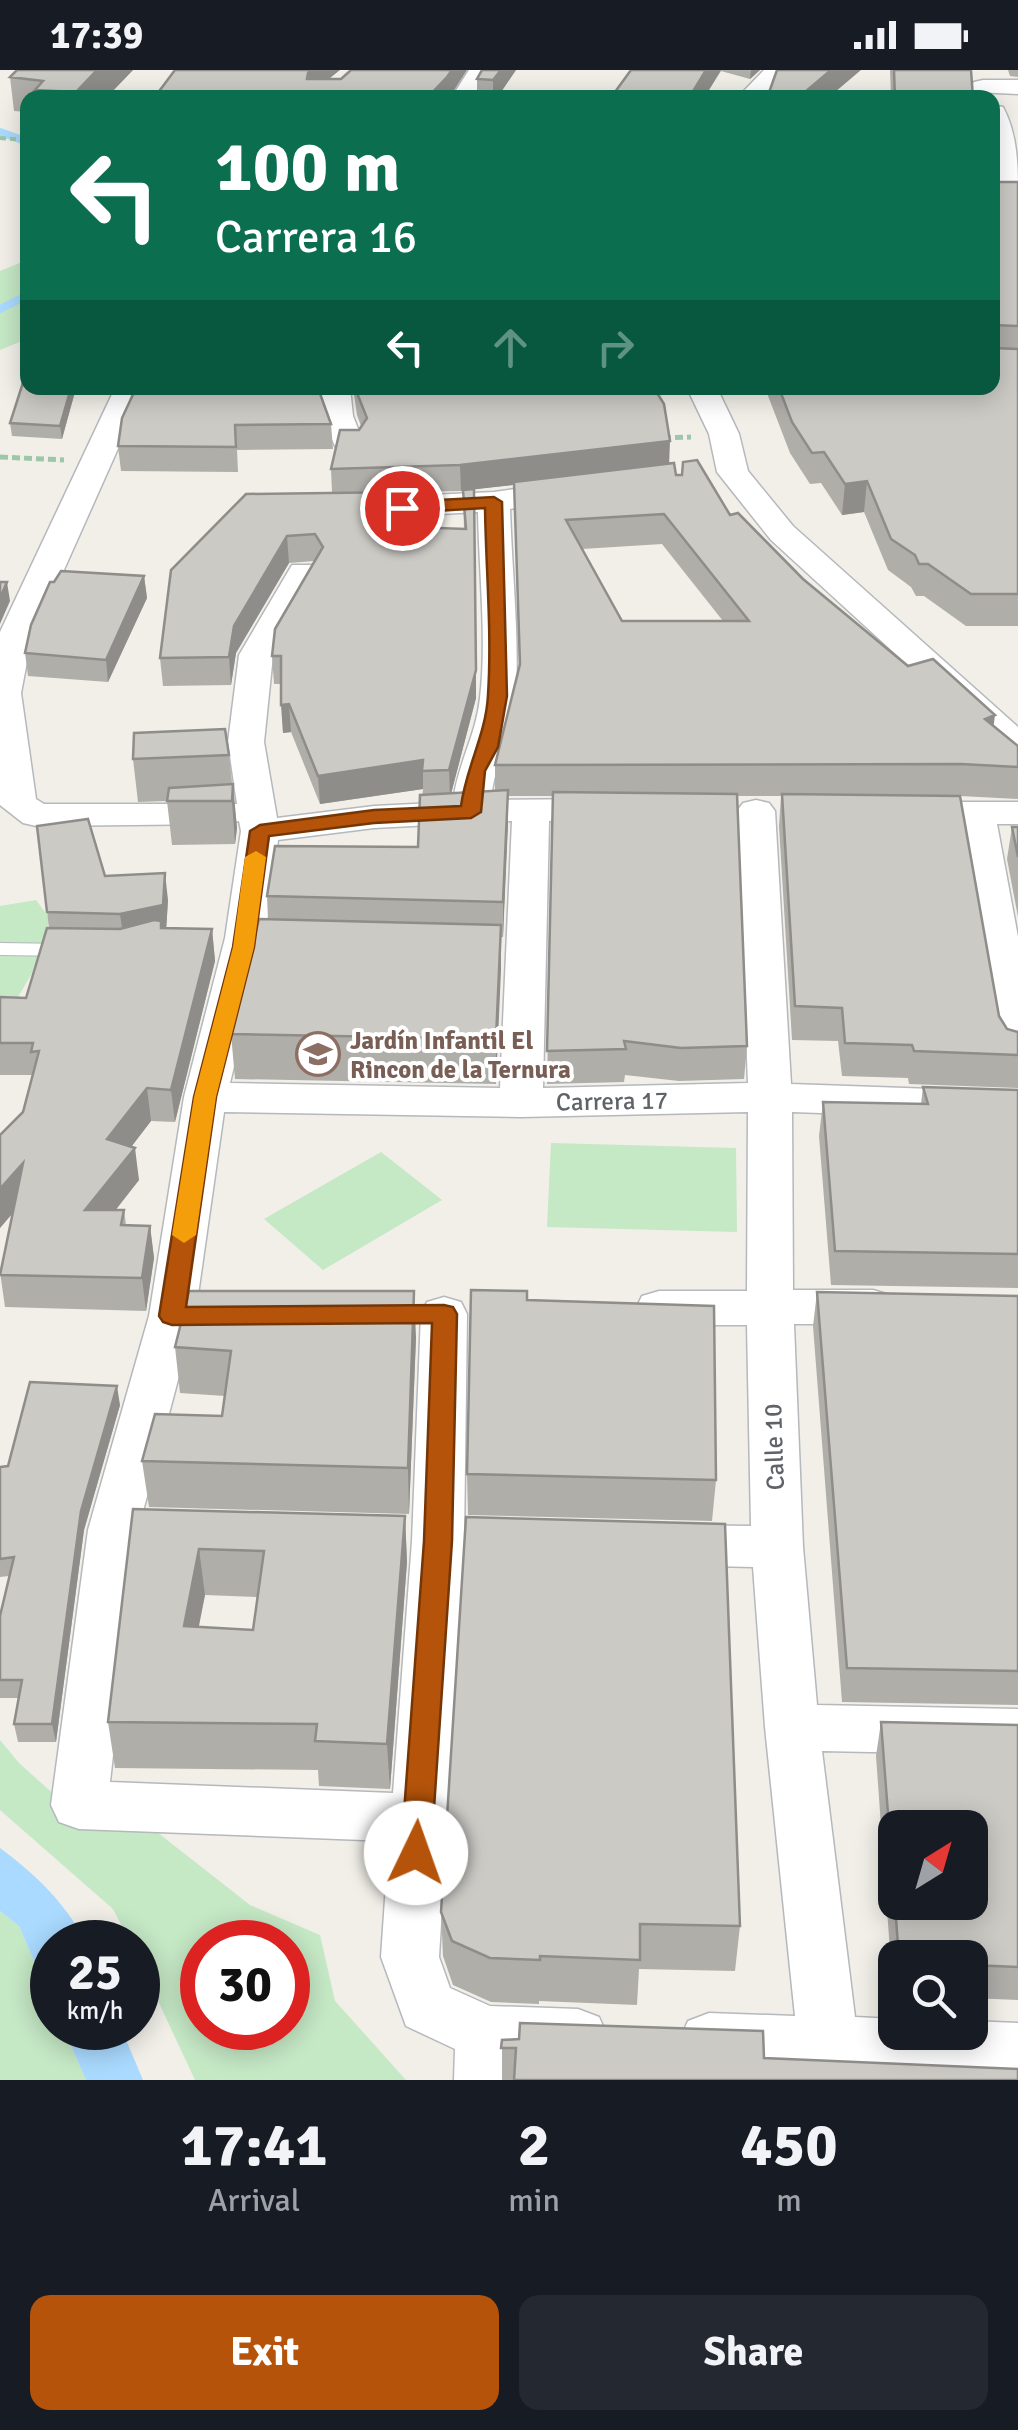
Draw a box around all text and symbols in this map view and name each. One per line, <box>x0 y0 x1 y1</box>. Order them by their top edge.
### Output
text: 17:39 <box>50 12 143 59</box>
text: 100 m <box>215 124 400 210</box>
icon: left <box>50 130 180 260</box>
text: Carrera 16 <box>215 210 417 265</box>
icon: left <box>378 320 433 375</box>
icon: ahead <box>483 320 538 375</box>
icon: right <box>588 320 643 375</box>
pin <box>360 466 445 551</box>
icon: arrive <box>375 481 430 536</box>
place label: Jardín Infantil El Rincon de la Ternura <box>350 1025 571 1085</box>
school or university icon: Jardín Infantil El Rincon de la Ternura <box>295 1031 341 1077</box>
street label: Carrera 17 <box>556 1085 668 1117</box>
street label: Calle 10 <box>757 1403 791 1491</box>
position arrow <box>364 1801 468 1905</box>
north arrow <box>878 1810 988 1920</box>
map controls <box>878 1810 988 2050</box>
speed limit sign: 30 <box>180 1920 310 2050</box>
button: search <box>878 1940 988 2050</box>
text: 25 <box>68 1942 122 2004</box>
text: km/h <box>67 1995 123 2026</box>
text: 17:41 <box>180 2109 328 2183</box>
text: 2 <box>518 2109 550 2183</box>
text: 450 <box>740 2109 838 2183</box>
text: Arrival <box>208 2181 300 2220</box>
text: min <box>508 2181 560 2220</box>
text: m <box>776 2181 802 2220</box>
button: Exit <box>30 2295 499 2410</box>
button: Share <box>519 2295 988 2410</box>

